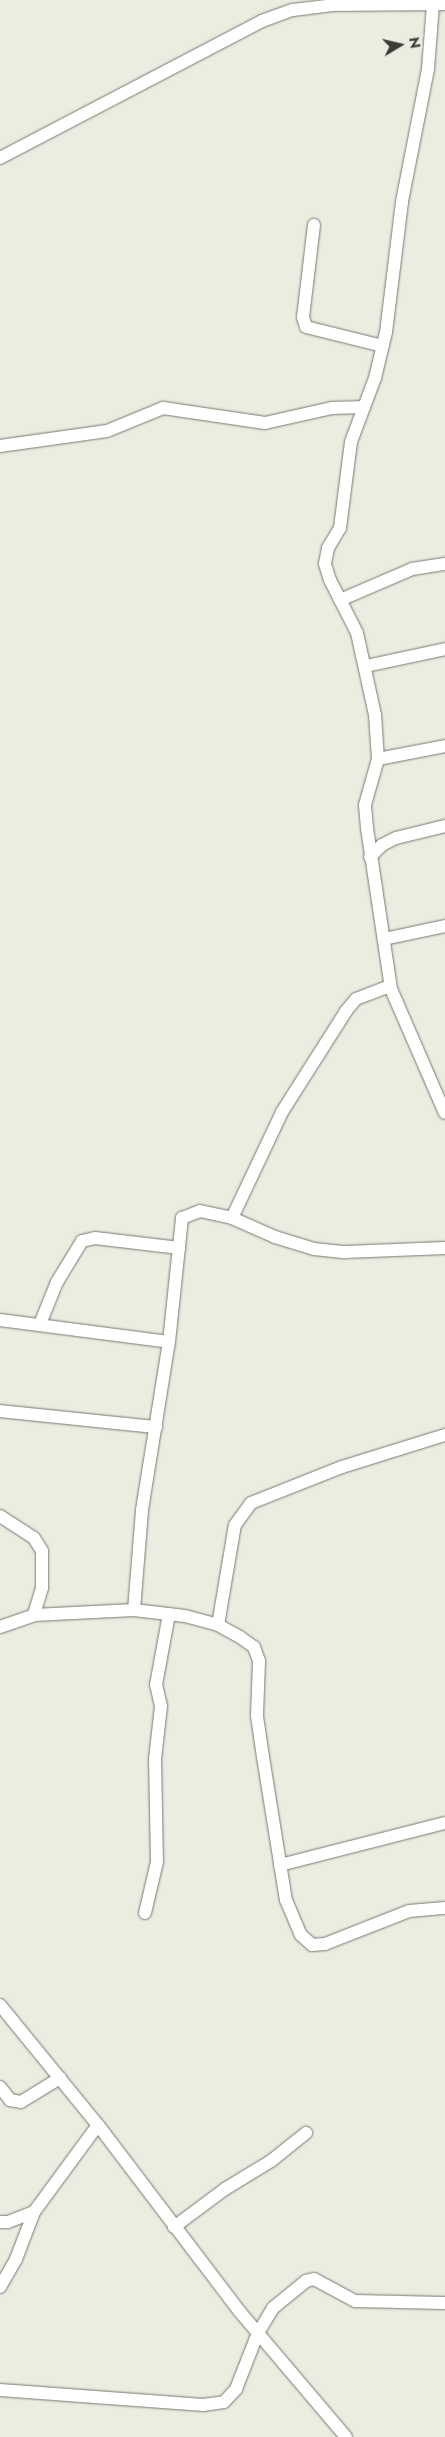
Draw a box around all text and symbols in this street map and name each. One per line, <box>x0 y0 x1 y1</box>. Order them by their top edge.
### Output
north arrow <box>375 20 425 70</box>
text: N <box>404 36 426 50</box>

